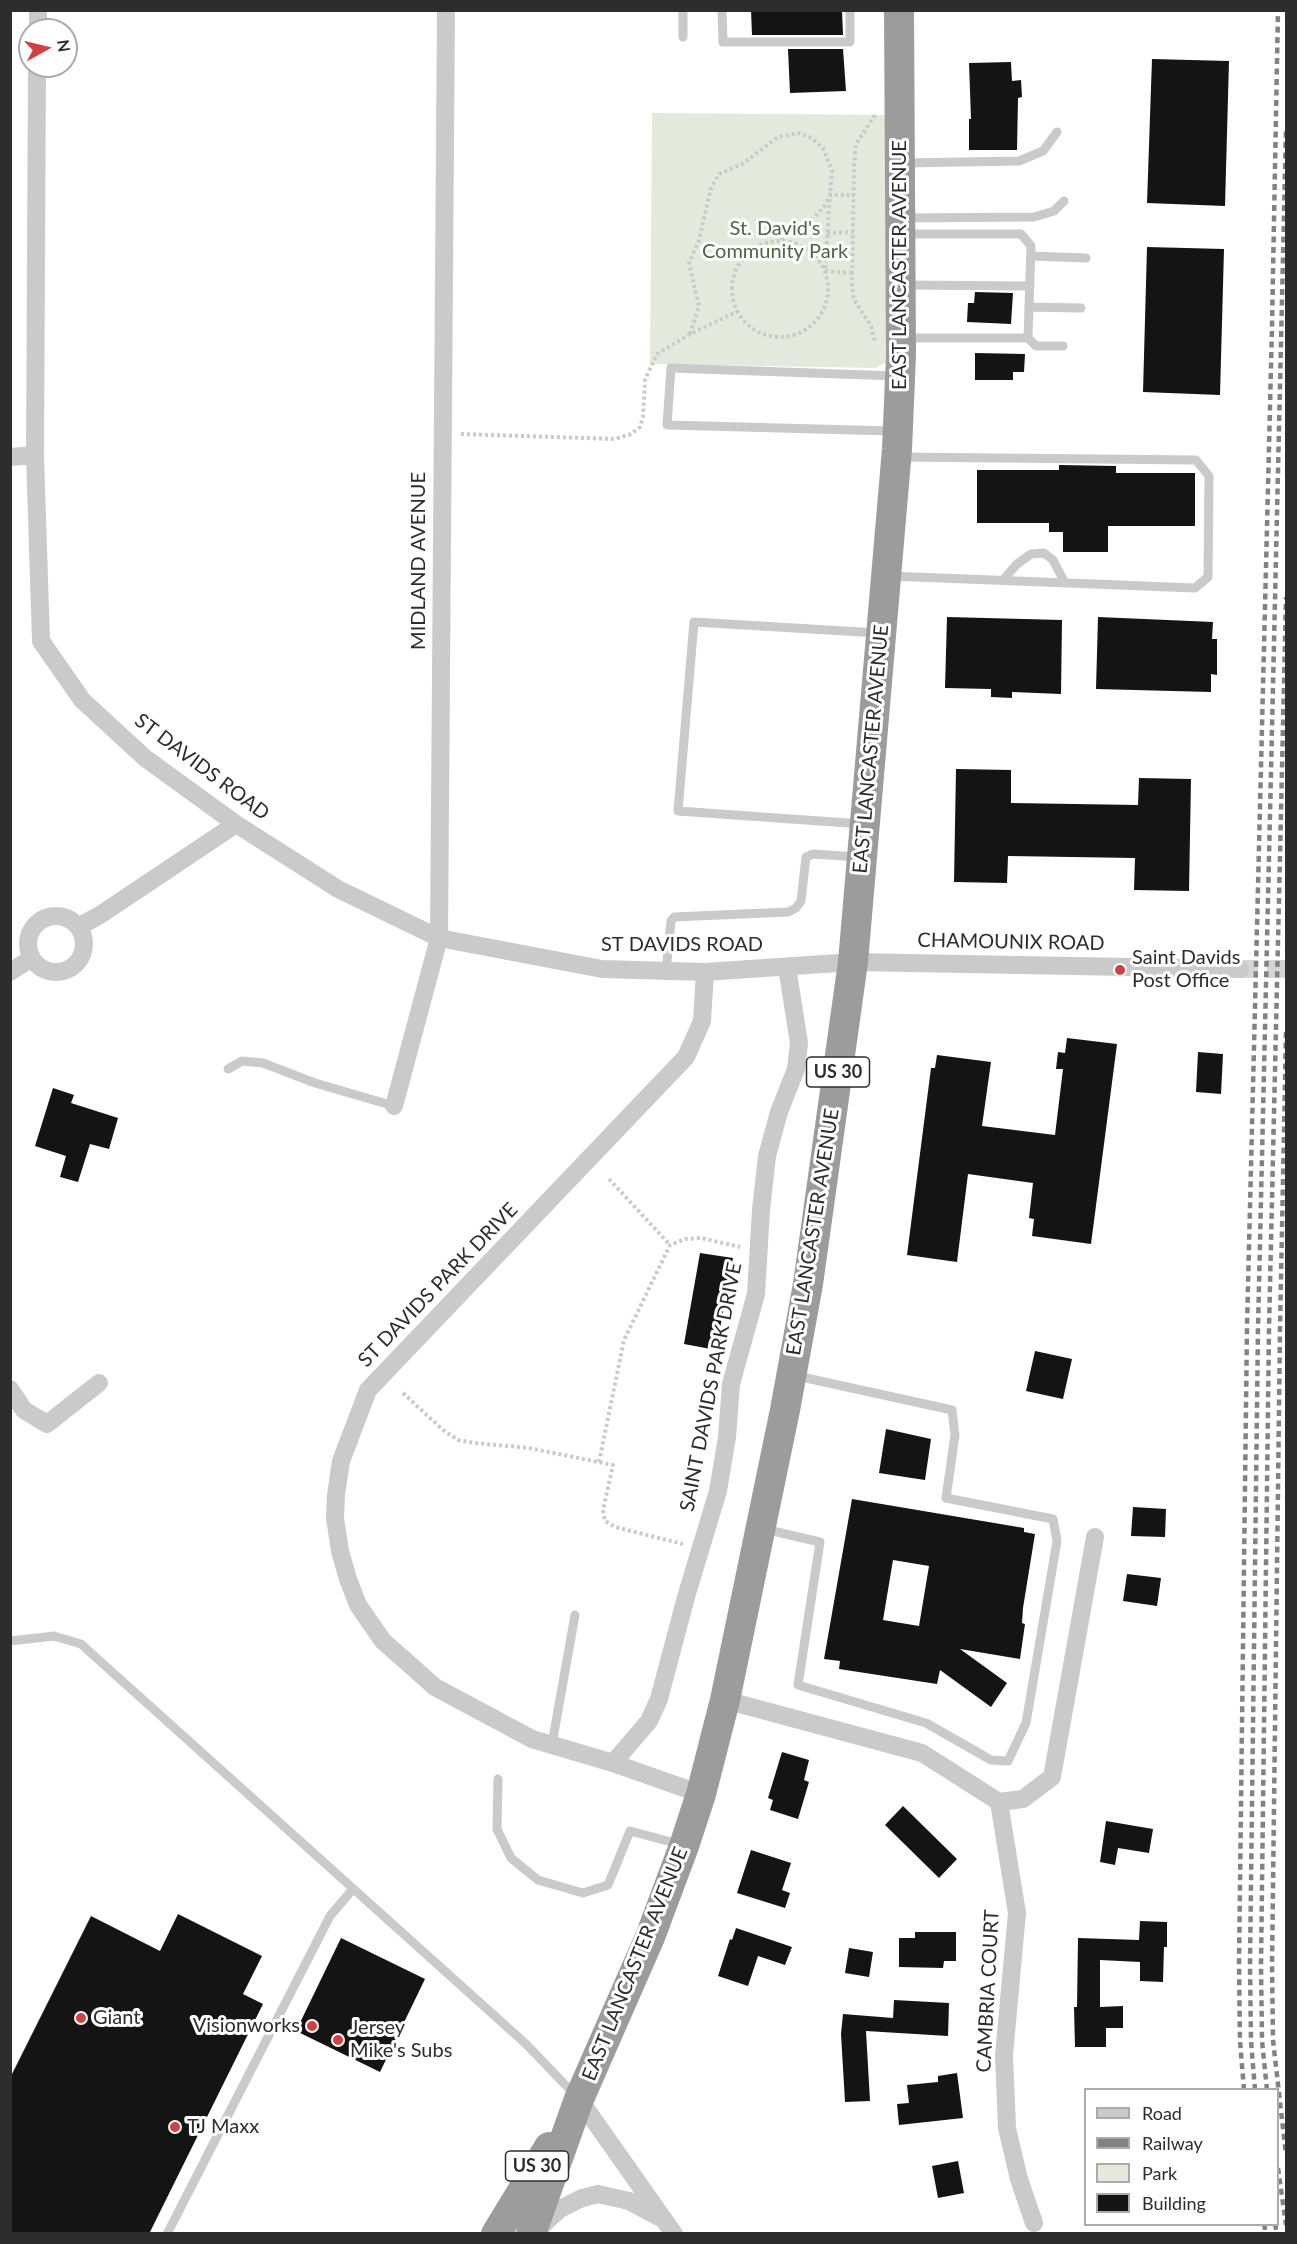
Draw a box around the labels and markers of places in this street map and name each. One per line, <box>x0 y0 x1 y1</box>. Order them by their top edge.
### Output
place label: Saint Davids Post Office <box>1132 946 1240 993</box>
marker: Saint Davids Post Office <box>1113 963 1127 977</box>
place label: Giant <box>93 2006 140 2030</box>
marker: Giant <box>74 2011 88 2025</box>
place label: Visionworks <box>193 2014 300 2038</box>
place label: Jersey Mike's Subs <box>350 2016 452 2063</box>
marker: Visionworks <box>305 2019 319 2033</box>
marker: Jersey Mike's Subs <box>331 2033 345 2047</box>
place label: TJ Maxx <box>187 2115 259 2139</box>
marker: TJ Maxx <box>168 2120 182 2134</box>

